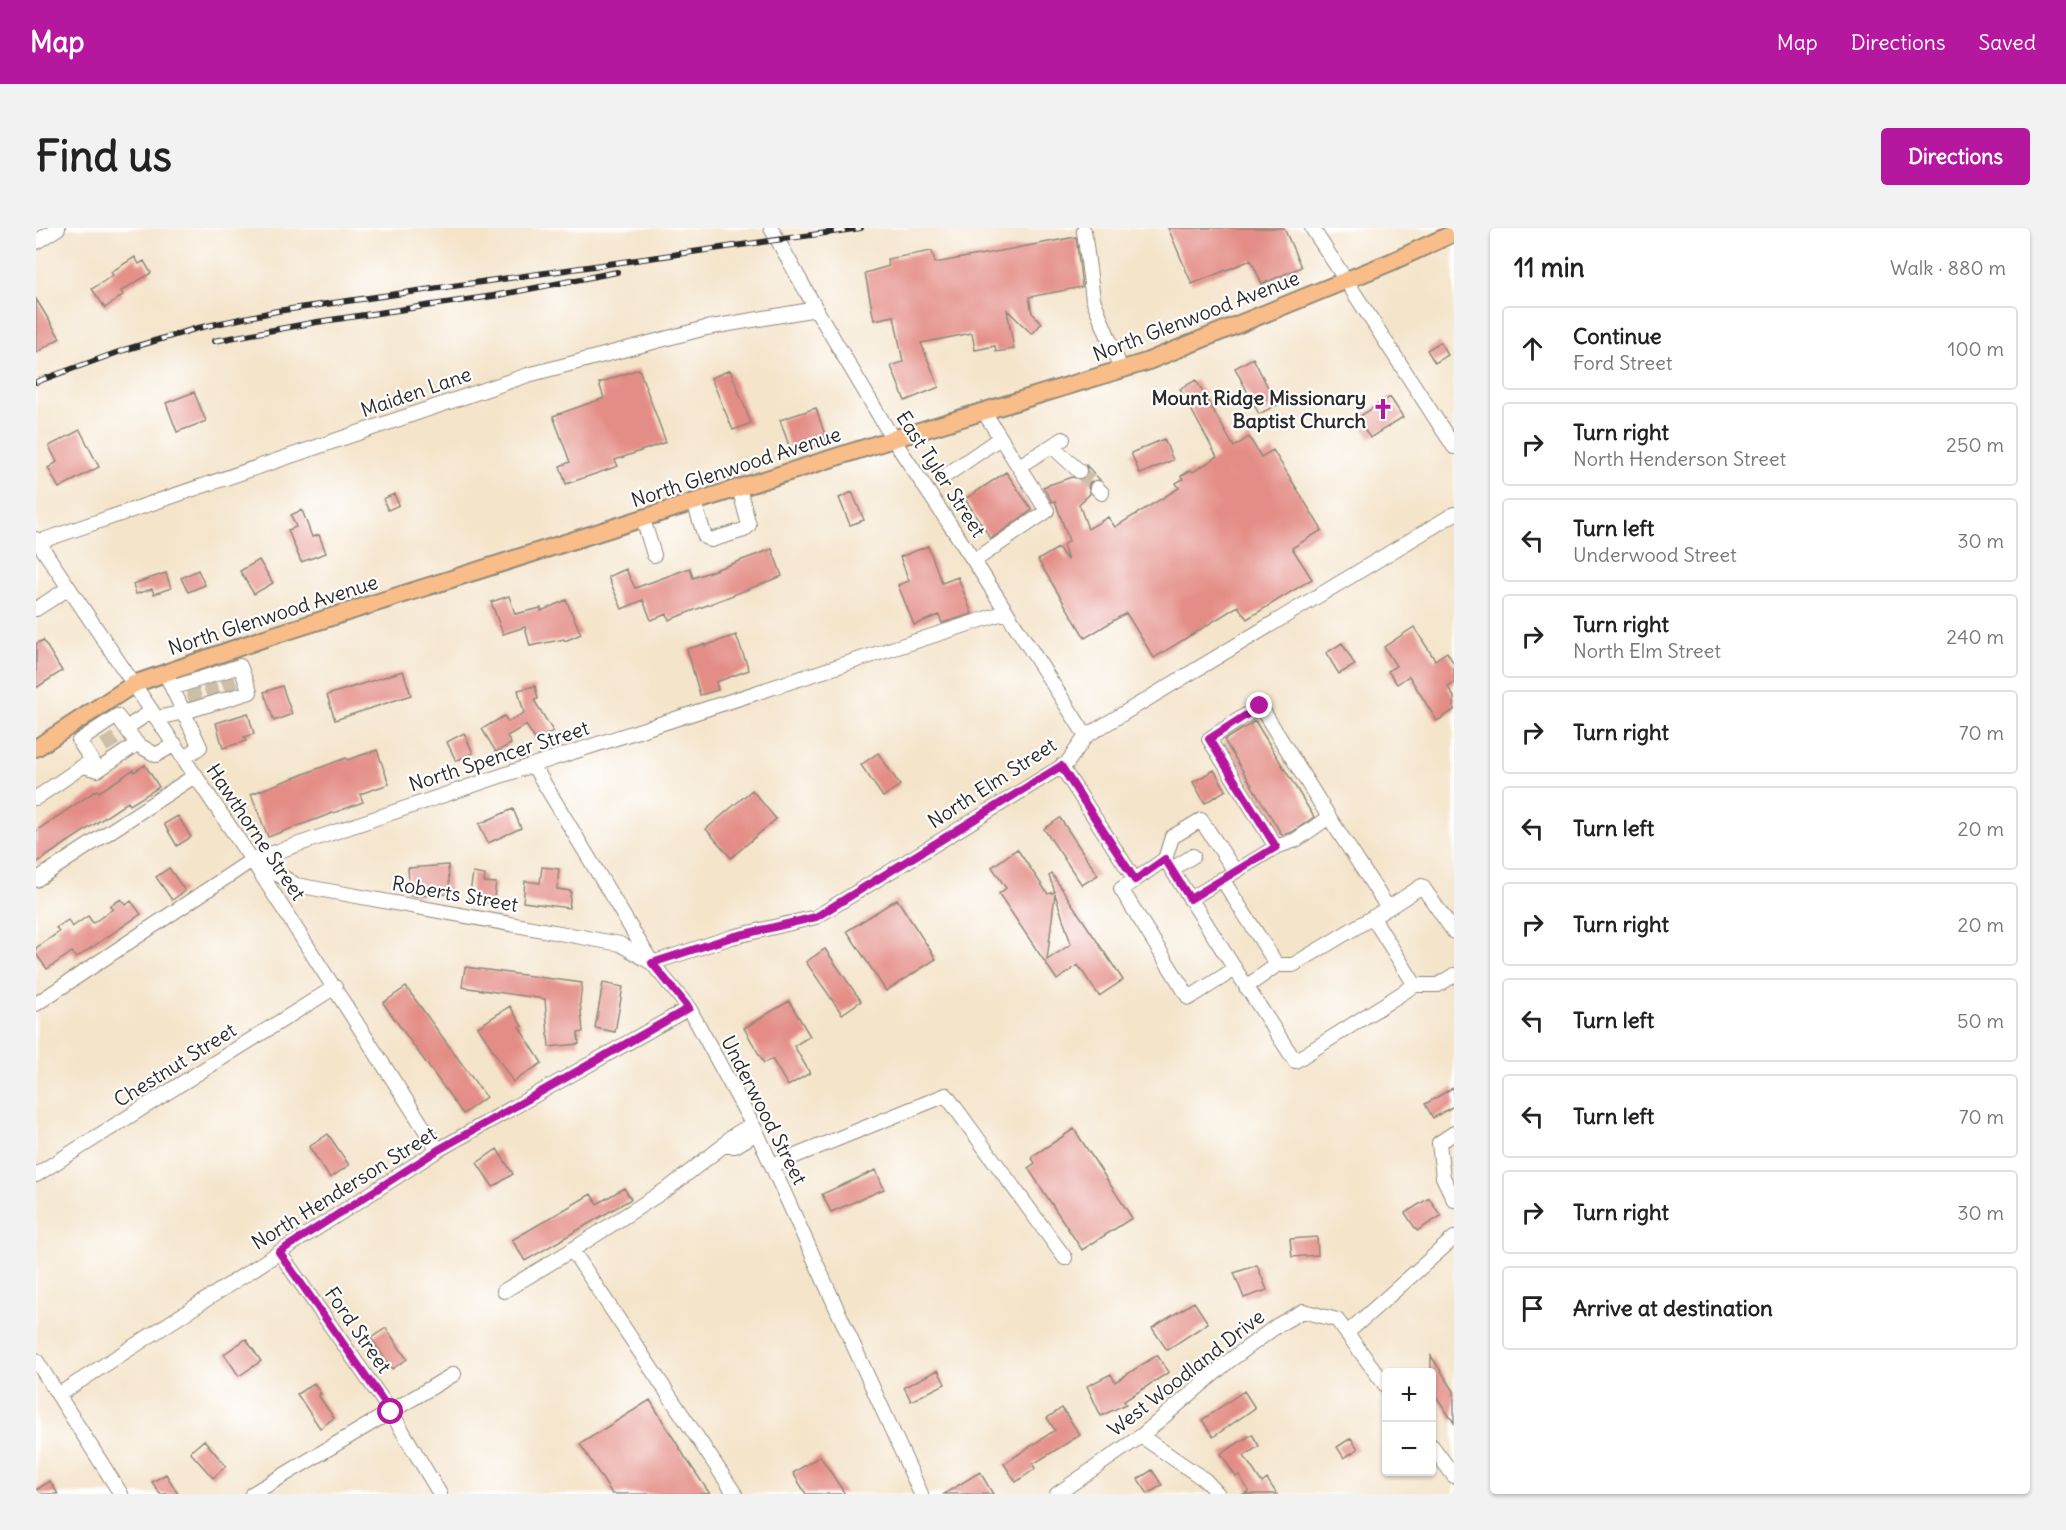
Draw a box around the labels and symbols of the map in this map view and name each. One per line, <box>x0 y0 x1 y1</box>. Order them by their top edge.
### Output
street label: North Glenwood Avenue <box>1089 265 1303 366</box>
street label: Maiden Lane <box>357 361 474 422</box>
place label: Mount Ridge Missionary Baptist Church <box>1151 385 1366 433</box>
church icon: Mount Ridge Missionary Baptist Church <box>1371 397 1395 421</box>
street label: East Tyler Street <box>891 406 992 542</box>
street label: North Glenwood Avenue <box>628 421 844 512</box>
street label: North Glenwood Avenue <box>165 569 381 660</box>
route end <box>1246 692 1272 718</box>
street label: North Spencer Street <box>406 715 592 796</box>
street label: North Elm Street <box>923 732 1061 833</box>
street label: Hawthorne Street <box>201 759 312 905</box>
street label: Roberts Street <box>390 870 520 917</box>
street label: Chestnut Street <box>109 1017 241 1112</box>
street label: Underwood Street <box>716 1031 813 1189</box>
street label: North Henderson Street <box>247 1120 441 1255</box>
street label: Ford Street <box>320 1282 397 1378</box>
street label: West Woodland Drive <box>1102 1304 1269 1442</box>
route start <box>377 1398 403 1424</box>

